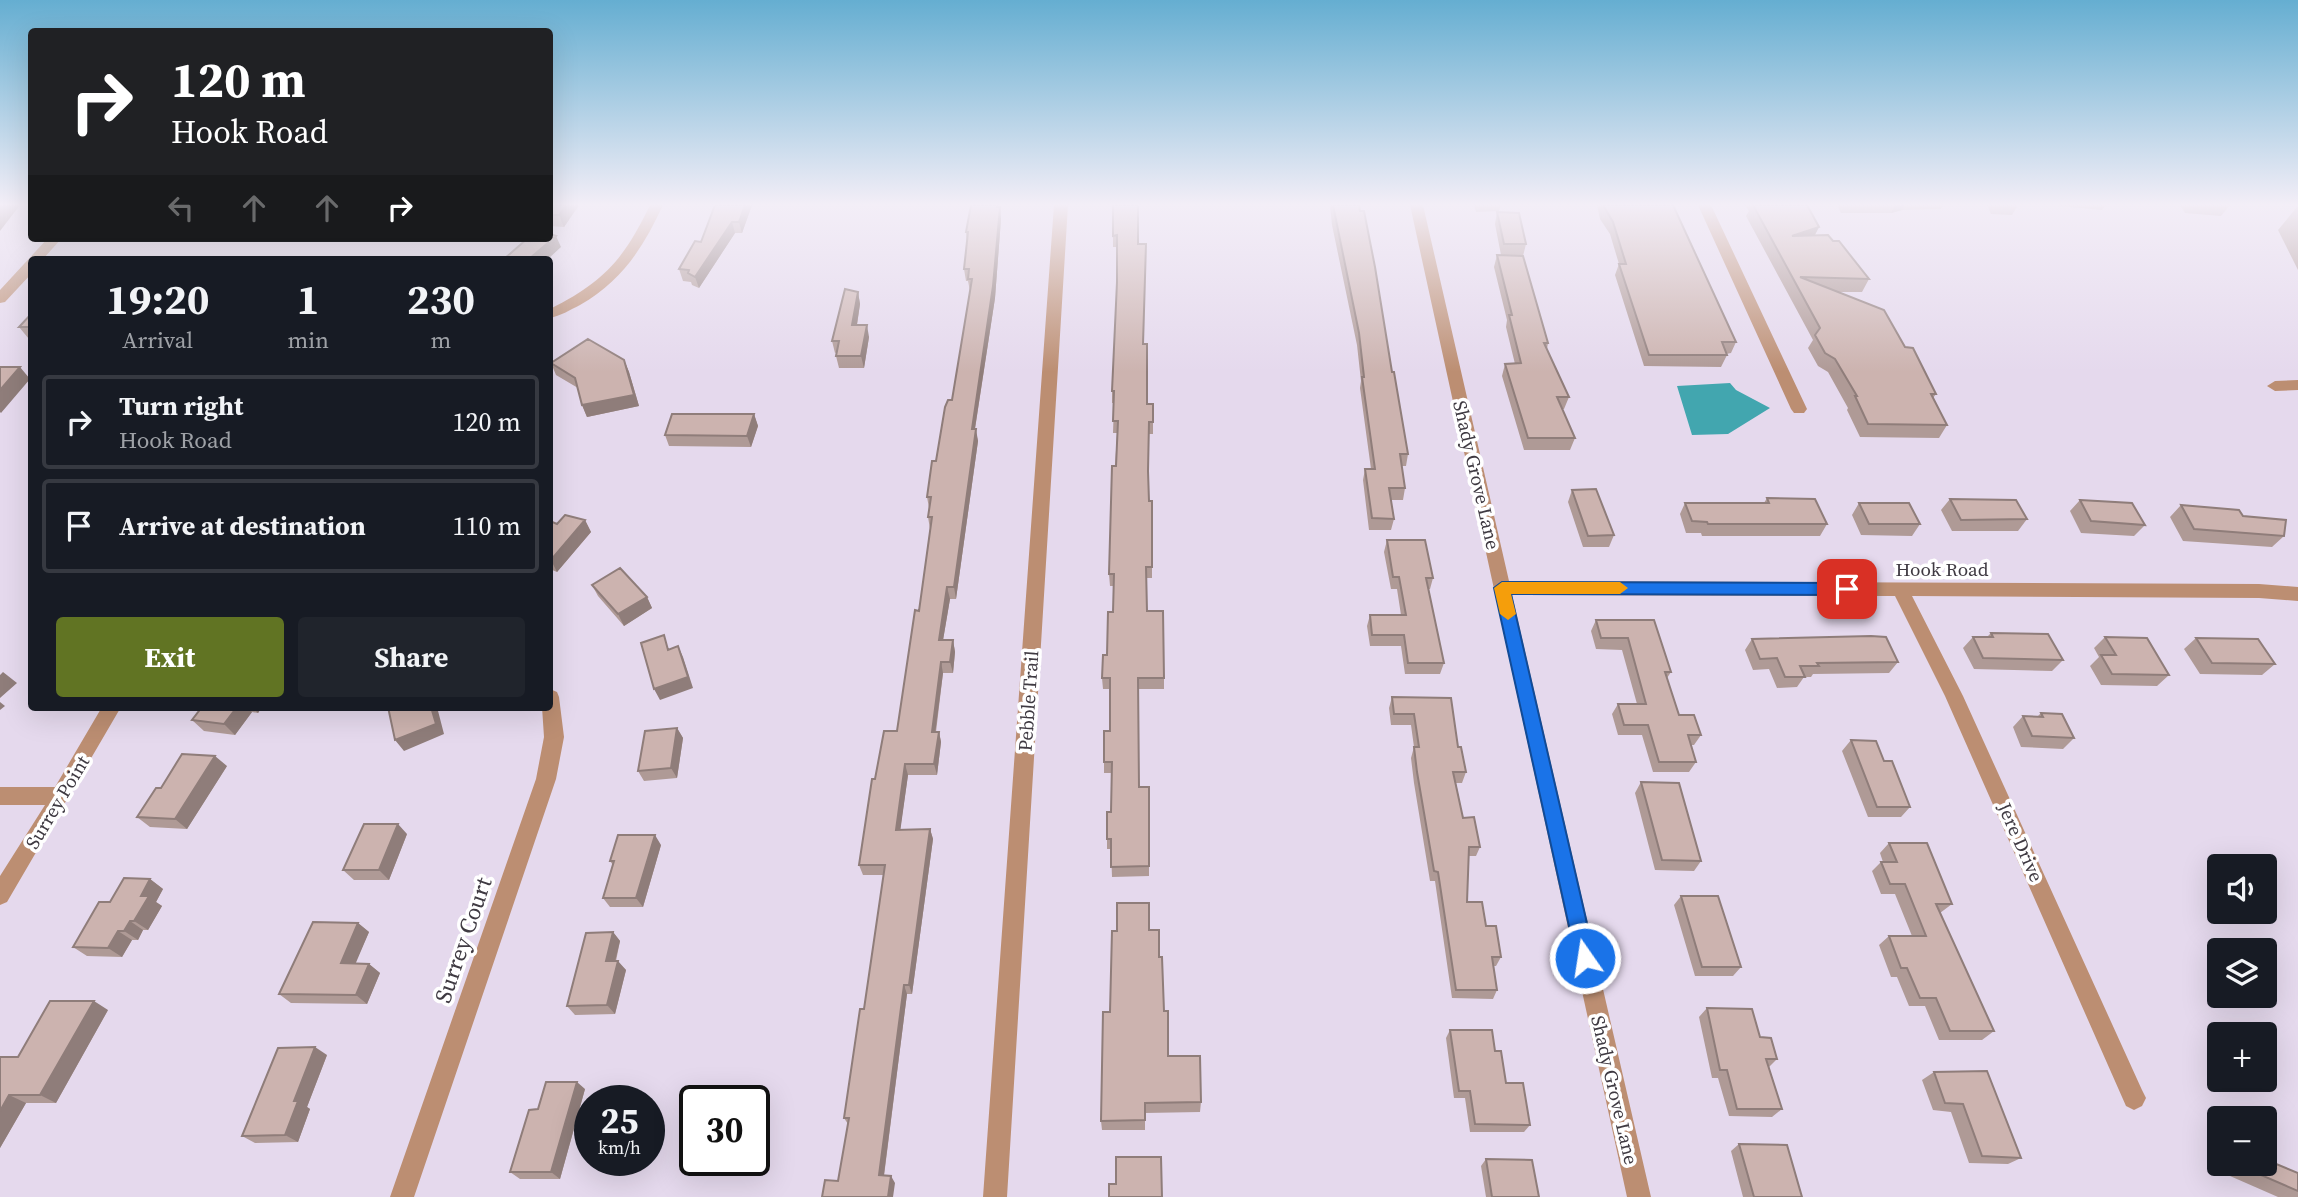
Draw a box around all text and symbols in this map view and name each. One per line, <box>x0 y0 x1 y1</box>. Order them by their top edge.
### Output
text: 120 m <box>171 46 306 113</box>
icon: right <box>56 56 147 147</box>
text: Hook Road <box>171 110 328 154</box>
icon: left <box>162 189 200 227</box>
icon: ahead <box>235 189 273 227</box>
icon: ahead <box>308 189 346 227</box>
icon: right <box>381 189 419 227</box>
text: 19:20 <box>106 270 210 328</box>
text: 1 <box>297 270 320 328</box>
text: 230 <box>407 270 475 328</box>
text: Arrival <box>122 324 193 356</box>
text: min <box>287 324 329 356</box>
text: m <box>431 324 451 356</box>
text: Turn right <box>119 388 243 424</box>
street label: Shady Grove Lane <box>1447 398 1507 552</box>
icon: right <box>60 403 98 441</box>
text: 120 m <box>453 404 521 440</box>
text: Hook Road <box>119 424 232 456</box>
icon: arrive <box>60 507 98 545</box>
text: Arrive at destination <box>119 508 366 544</box>
text: 110 m <box>453 508 521 544</box>
street label: Hook Road <box>1895 556 1989 582</box>
pin <box>1817 559 1877 619</box>
icon: arrive <box>1828 570 1866 608</box>
button: Exit <box>56 617 284 697</box>
button: Share <box>298 617 525 697</box>
street label: Pebble Trail <box>1012 649 1045 752</box>
street label: Surrey Point <box>19 750 96 854</box>
street label: Jere Drive <box>1992 797 2050 886</box>
map controls <box>2207 854 2277 1176</box>
button: sound <box>2207 854 2277 924</box>
street label: Surrey Court <box>427 872 500 1007</box>
position arrow <box>1548 921 1622 995</box>
button: layers <box>2207 938 2277 1008</box>
street label: Shady Grove Lane <box>1585 1013 1645 1167</box>
button: + <box>2207 1022 2277 1092</box>
speed limit sign: 30 <box>679 1085 770 1176</box>
text: 25 <box>601 1097 638 1145</box>
button: − <box>2207 1106 2277 1176</box>
text: km/h <box>598 1135 641 1160</box>

